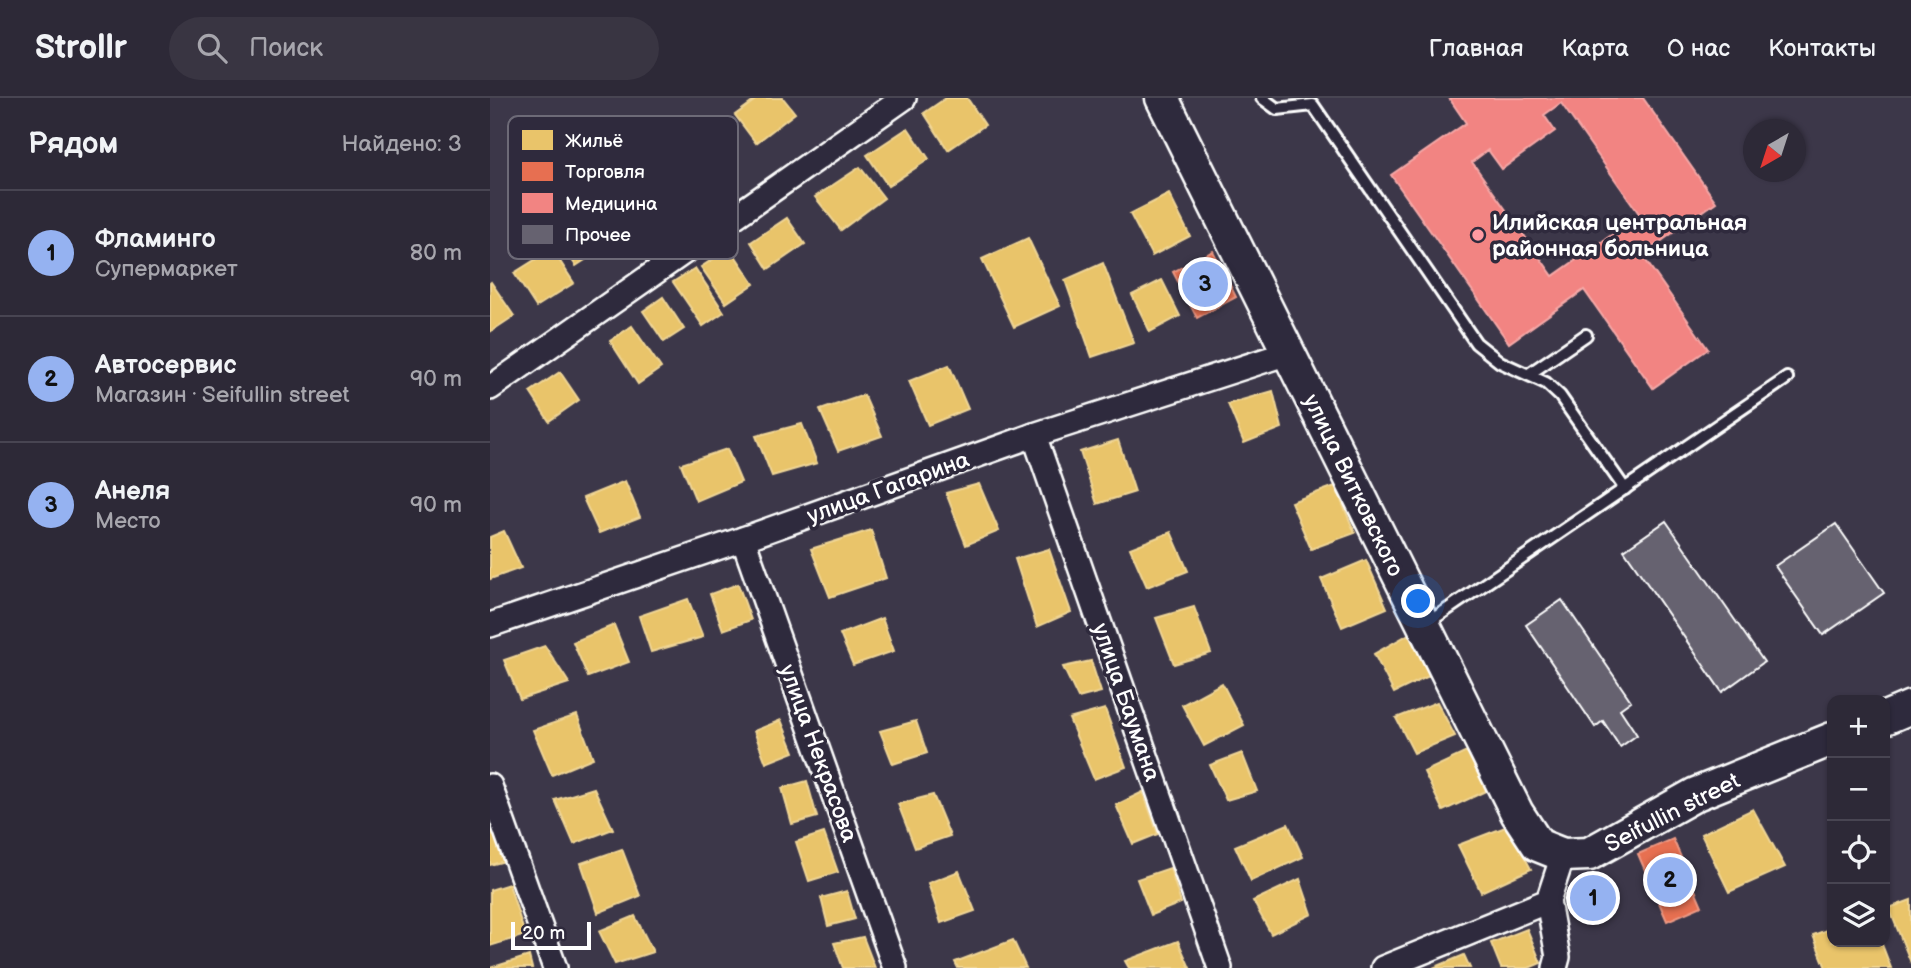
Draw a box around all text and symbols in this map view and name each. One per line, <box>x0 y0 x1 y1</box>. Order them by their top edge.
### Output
search box <box>169 17 659 80</box>
text: Strollr <box>35 28 127 68</box>
icon: search <box>193 29 231 67</box>
text: Поиск <box>249 33 323 64</box>
text: Главная <box>1429 34 1523 63</box>
text: Карта <box>1561 34 1629 63</box>
text: О нас <box>1667 34 1730 63</box>
text: Контакты <box>1768 34 1876 63</box>
legend <box>508 116 738 259</box>
north arrow <box>1743 119 1806 182</box>
text: Рядом <box>28 126 118 162</box>
text: Найдено: 3 <box>341 130 462 158</box>
text: Жильё <box>565 130 623 153</box>
text: Торговля <box>565 161 645 184</box>
text: Медицина <box>565 193 657 216</box>
place label: Илийская центральная районная больница <box>1492 209 1747 263</box>
text: Фламинго <box>95 224 216 255</box>
text: Прочее <box>565 224 631 247</box>
marker: Илийская центральная районная больница <box>1470 227 1486 243</box>
text: 1 <box>46 239 56 267</box>
text: 80 m <box>410 239 462 267</box>
text: Супермаркет <box>95 255 238 283</box>
pin: 3 <box>1182 258 1228 310</box>
text: Автосервис <box>95 350 237 381</box>
text: 2 <box>44 365 58 393</box>
text: 90 m <box>410 365 462 393</box>
text: Магазин · Seifullin street <box>95 381 350 409</box>
street label: улица Витковского <box>1297 390 1409 581</box>
street label: улица Гагарина <box>803 445 974 530</box>
text: Анеля <box>95 476 170 507</box>
text: 3 <box>44 491 58 519</box>
text: 90 m <box>410 491 462 519</box>
text: Место <box>95 507 161 535</box>
your location <box>1401 584 1435 618</box>
street label: улица Баумана <box>1086 620 1166 785</box>
street label: улица Некрасова <box>773 660 863 847</box>
map controls <box>1827 695 1890 947</box>
button: + <box>1827 695 1890 758</box>
button: − <box>1827 758 1890 821</box>
street label: Seifullin street <box>1600 767 1745 859</box>
button: locate <box>1827 821 1890 884</box>
pin: 2 <box>1647 854 1693 906</box>
pin: 1 <box>1570 872 1616 924</box>
button: layers <box>1827 884 1890 947</box>
scale bar <box>511 919 592 951</box>
text: 20 m <box>522 922 565 945</box>

